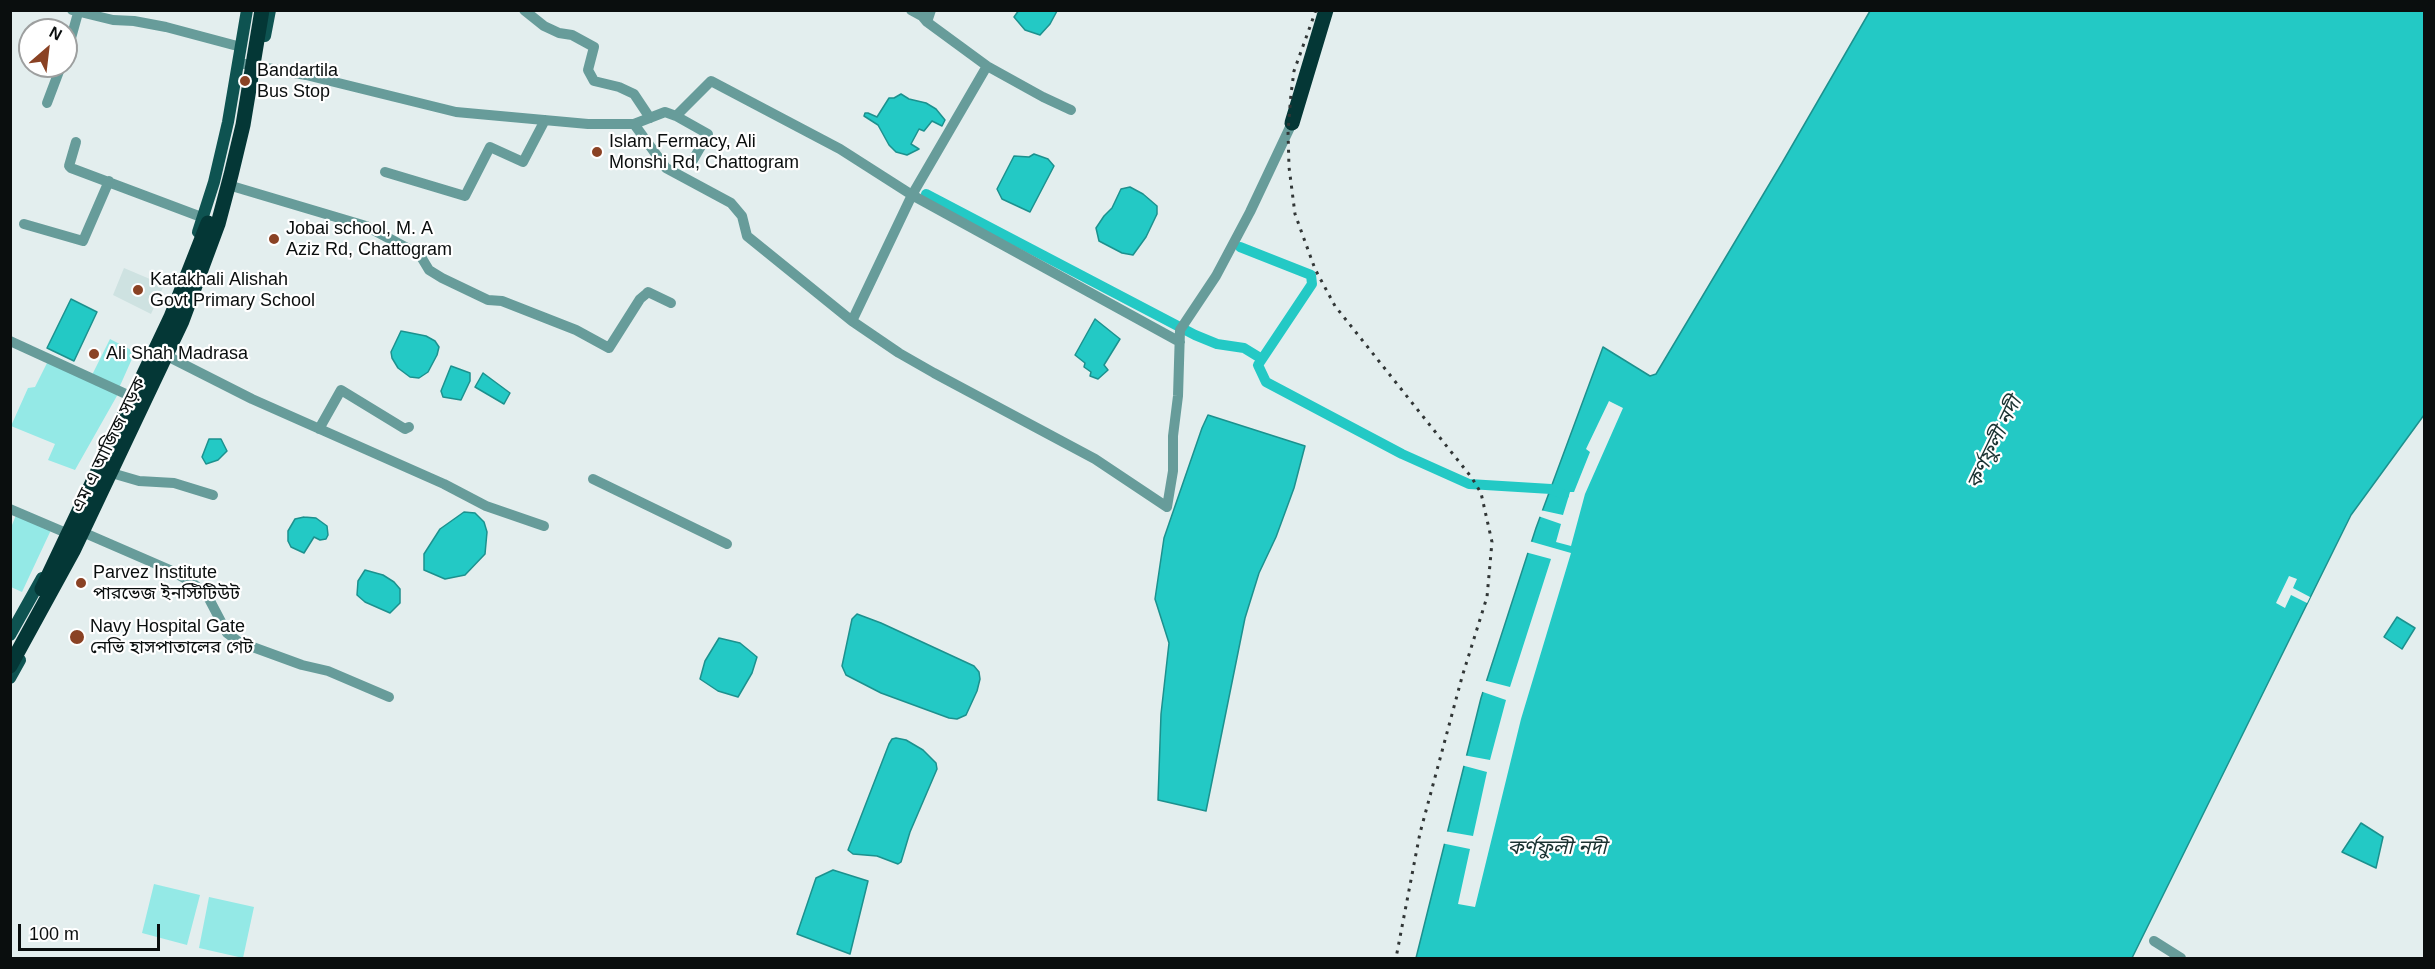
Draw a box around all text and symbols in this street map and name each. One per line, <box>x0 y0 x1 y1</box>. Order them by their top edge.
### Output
north arrow <box>18 18 78 78</box>
text: N <box>47 23 65 44</box>
place label: Bandartila Bus Stop <box>257 60 338 103</box>
marker: Bandartila Bus Stop <box>238 74 252 88</box>
place label: Islam Fermacy, Ali Monshi Rd, Chattogram <box>609 131 799 174</box>
marker: Islam Fermacy, Ali Monshi Rd, Chattogram <box>590 145 604 159</box>
place label: Jobai school, M. A Aziz Rd, Chattogram <box>286 218 452 260</box>
marker: Jobai school, M. A Aziz Rd, Chattogram <box>267 232 281 246</box>
place label: Katakhali Alishah Govt Primary School <box>150 269 315 312</box>
marker: Katakhali Alishah Govt Primary School <box>131 283 145 297</box>
place label: Ali Shah Madrasa <box>106 343 248 365</box>
marker: Ali Shah Madrasa <box>87 347 101 361</box>
street label: এম এ আজিজ সড়ক <box>67 374 151 516</box>
water label: কর্ণফুলী নদী <box>1962 393 2028 493</box>
place label: Parvez Institute পারভেজ ইনস্টিটিউট <box>93 562 240 604</box>
marker: Parvez Institute পারভেজ ইনস্টিটিউট <box>74 576 88 590</box>
place label: Navy Hospital Gate নেভি হাসপাতালের গেট <box>90 616 253 658</box>
marker: Navy Hospital Gate নেভি হাসপাতালের গেট <box>68 628 86 646</box>
water label: কর্ণফুলী নদী <box>1507 836 1607 860</box>
scale bar <box>21 912 164 950</box>
text: 100 m <box>29 924 79 944</box>

